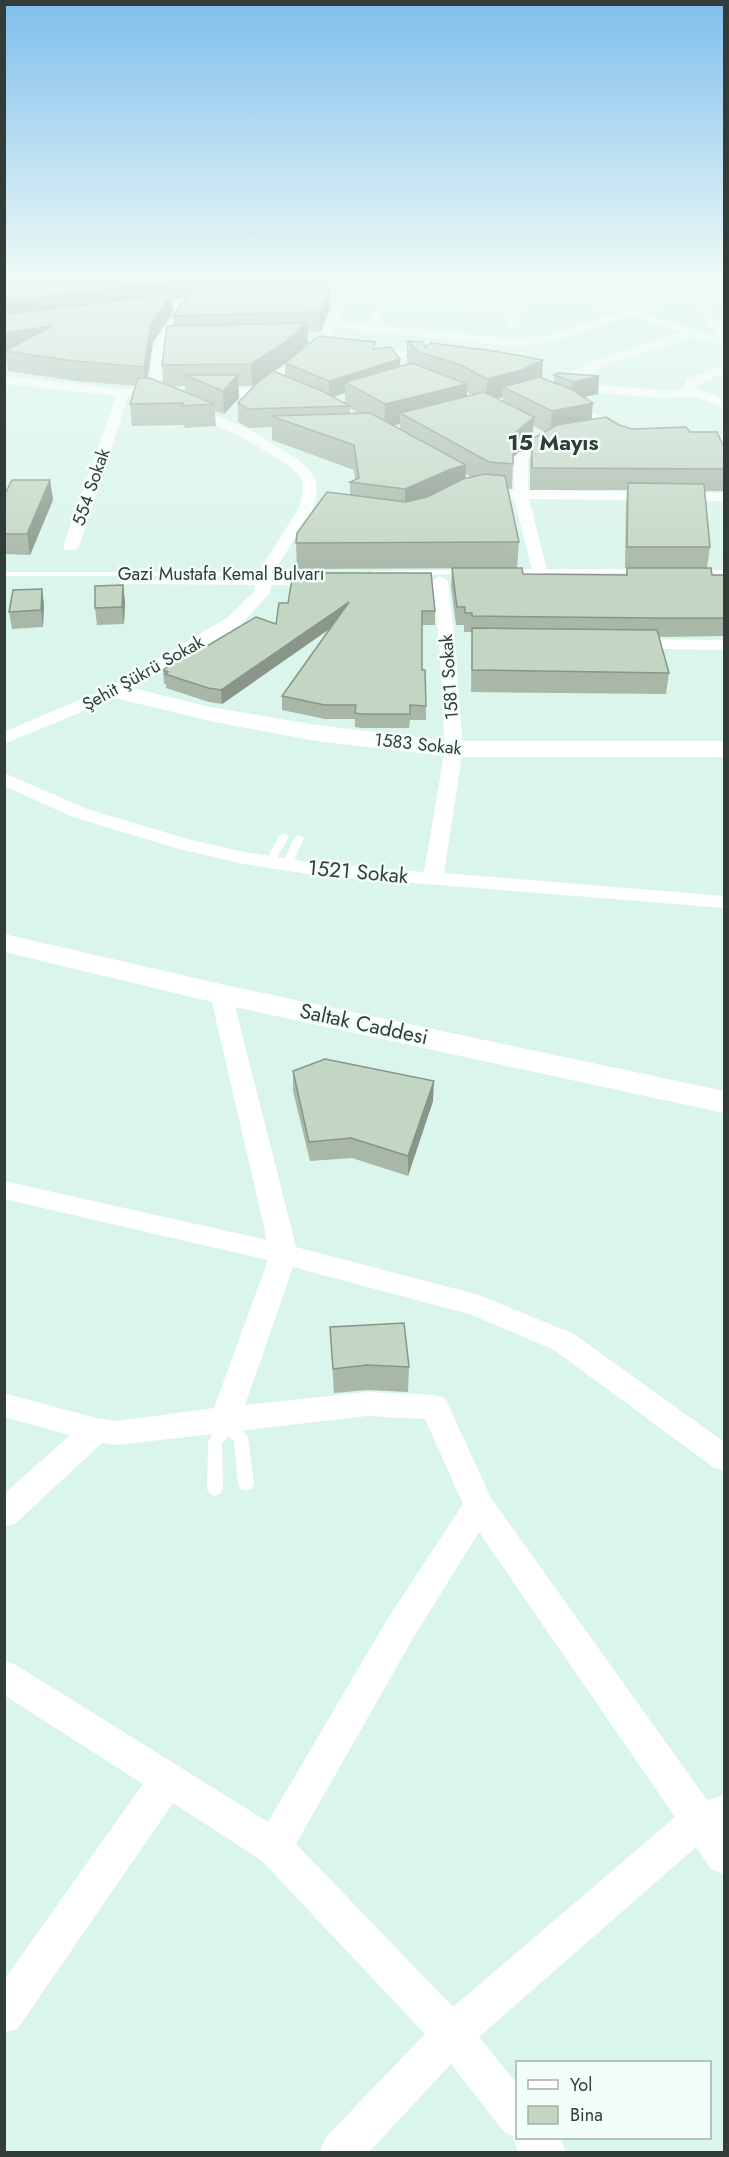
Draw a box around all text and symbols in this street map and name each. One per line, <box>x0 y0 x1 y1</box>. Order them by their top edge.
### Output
district label: 15 Mayıs <box>508 426 598 458</box>
street label: 554 Sokak <box>66 445 116 529</box>
street label: Gazi Mustafa Kemal Bulvarı <box>118 561 324 587</box>
street label: Şehit Şükrü Sokak <box>77 629 209 717</box>
street label: 1581 Sokak <box>433 633 465 721</box>
street label: 1583 Sokak <box>373 726 463 762</box>
street label: 1521 Sokak <box>307 853 410 891</box>
street label: Saltak Caddesi <box>297 996 431 1052</box>
legend <box>516 2061 711 2139</box>
text: Yol <box>570 2072 592 2098</box>
text: Bina <box>570 2102 603 2128</box>

